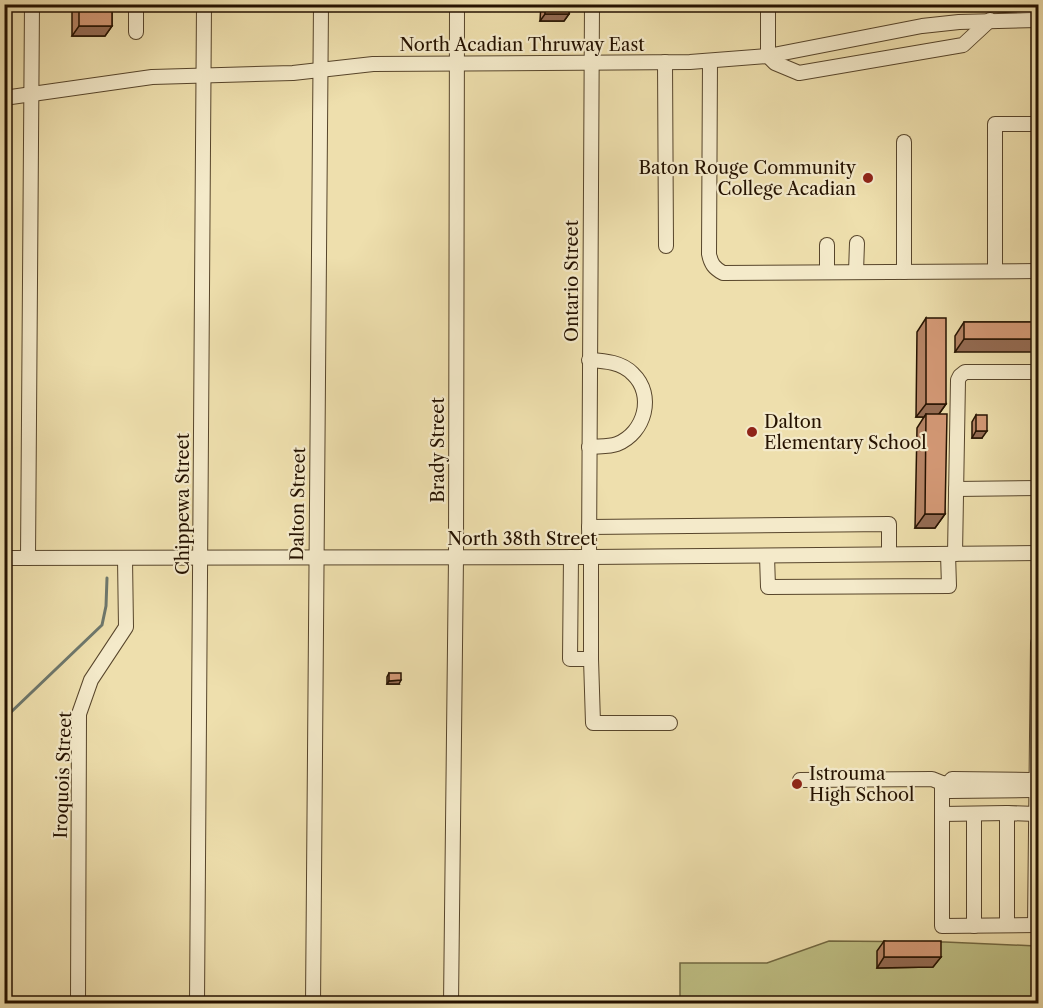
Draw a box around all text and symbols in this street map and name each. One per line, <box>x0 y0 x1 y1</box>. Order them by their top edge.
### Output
street label: North Acadian Thruway East <box>399 34 645 56</box>
place label: Baton Rouge Community College Acadian <box>638 157 857 200</box>
marker: Baton Rouge Community College Acadian <box>861 171 875 185</box>
street label: Ontario Street <box>561 219 583 342</box>
street label: Brady Street <box>427 397 449 503</box>
place label: Dalton Elementary School <box>764 411 927 454</box>
marker: Dalton Elementary School <box>745 425 759 439</box>
street label: Chippewa Street <box>172 432 194 575</box>
street label: Dalton Street <box>286 446 310 561</box>
street label: North 38th Street <box>447 528 597 550</box>
street label: Iroquois Street <box>50 710 76 839</box>
place label: Istrouma High School <box>809 763 914 806</box>
marker: Istrouma High School <box>790 777 804 791</box>

